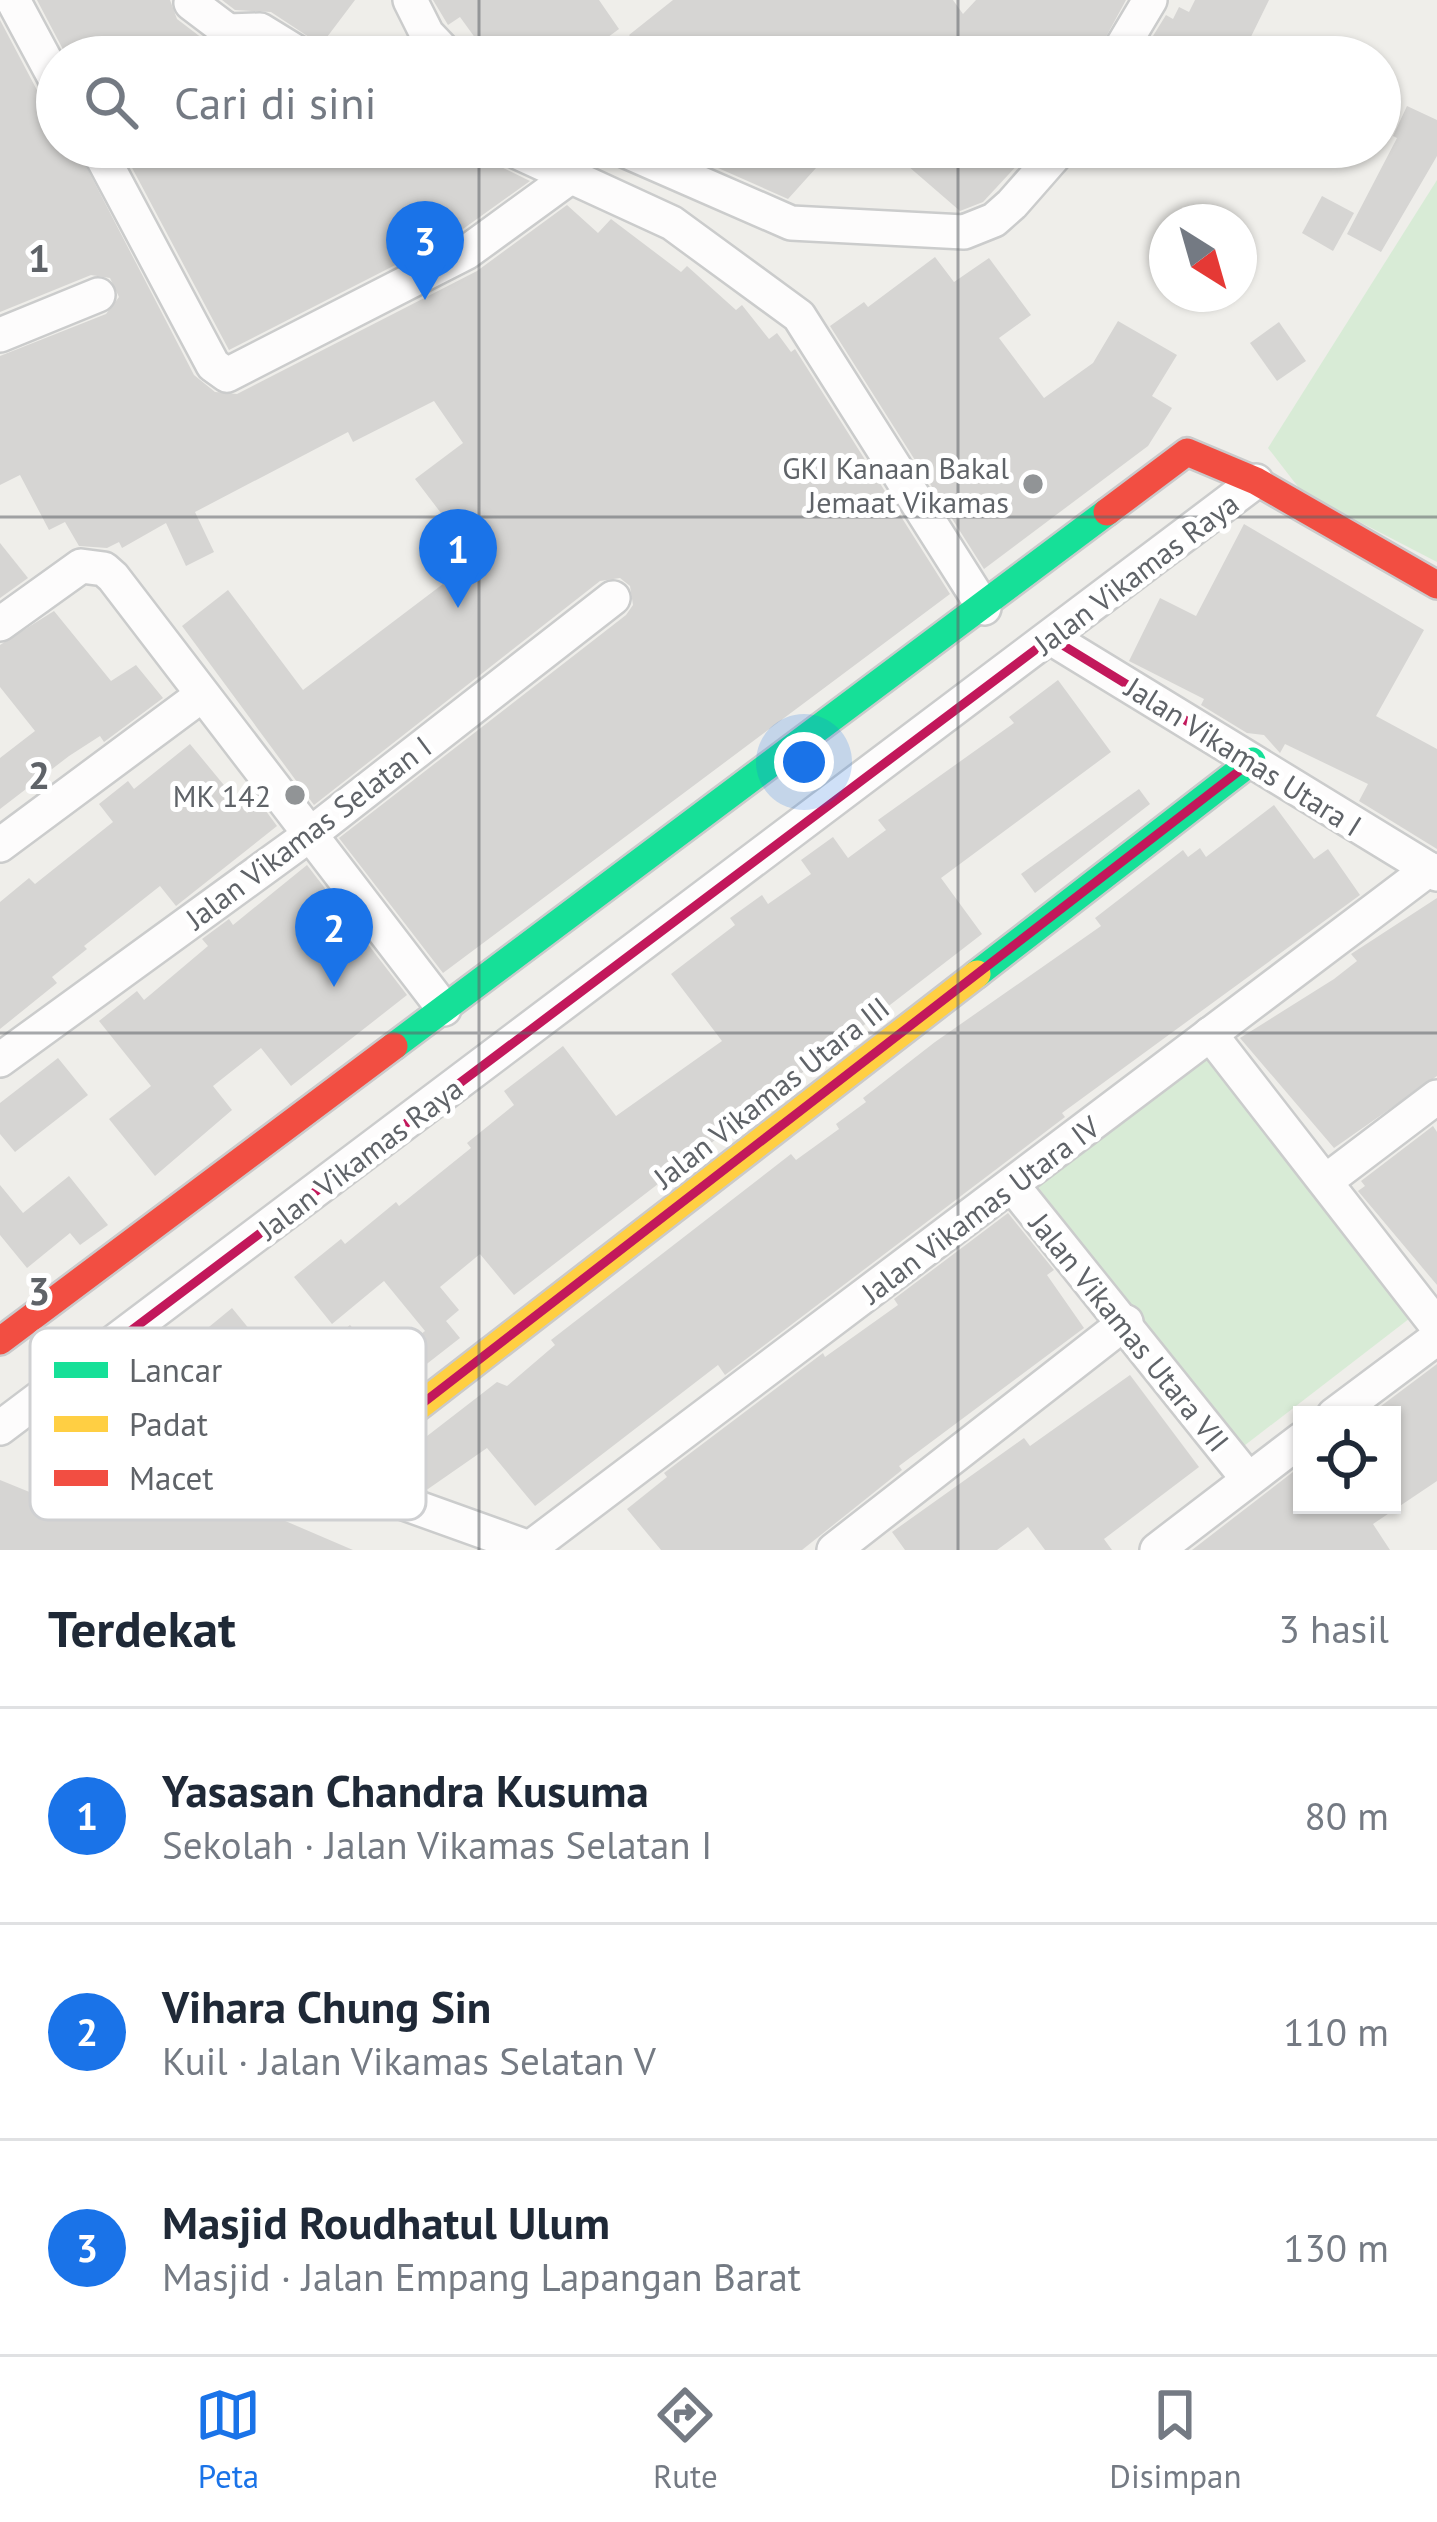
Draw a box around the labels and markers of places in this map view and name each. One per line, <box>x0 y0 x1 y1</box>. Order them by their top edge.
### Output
pin: 3 <box>386 201 464 300</box>
place label: GKI Kanaan Bakal Jemaat Vikamas <box>782 448 1009 521</box>
marker: GKI Kanaan Bakal Jemaat Vikamas <box>1020 471 1046 497</box>
pin: 1 <box>419 509 497 608</box>
place label: MK 142 <box>173 776 271 815</box>
marker: MK 142 <box>282 782 308 808</box>
pin: 2 <box>295 888 373 987</box>

